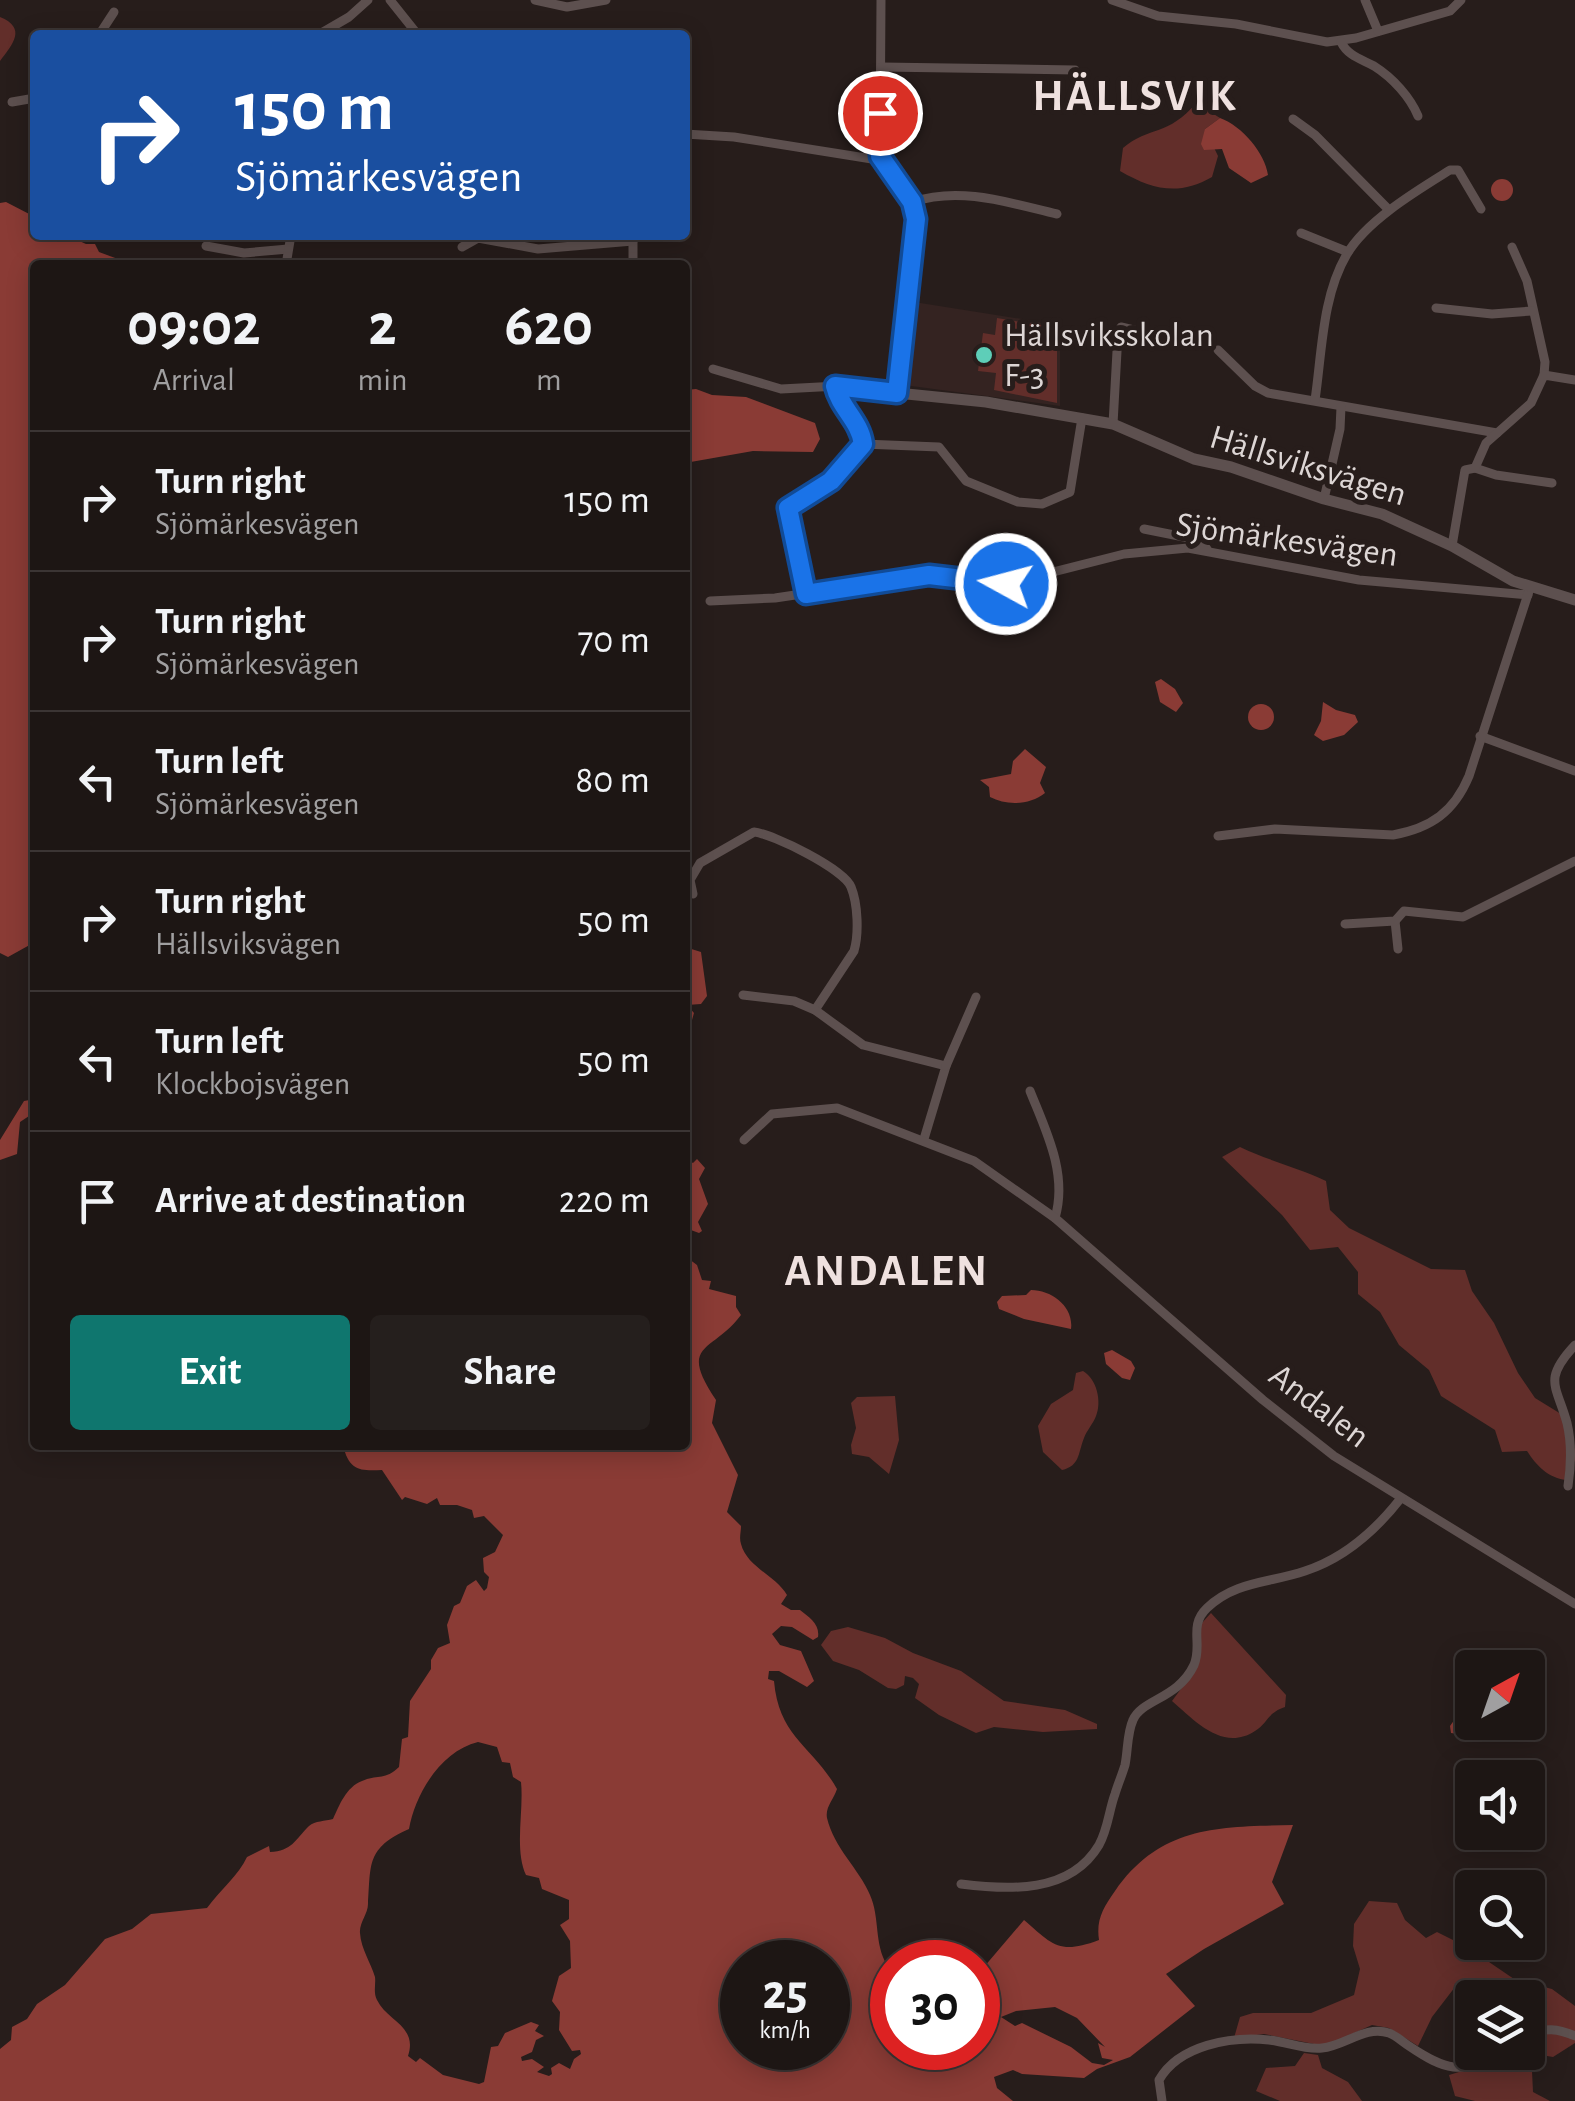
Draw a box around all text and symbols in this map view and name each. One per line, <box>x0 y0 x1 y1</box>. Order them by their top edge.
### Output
icon: right <box>70 70 200 200</box>
pin <box>838 71 923 156</box>
district label: HÄLLSVIK <box>1032 72 1238 119</box>
text: 150 m <box>235 73 394 143</box>
icon: arrive <box>853 86 908 141</box>
text: Sjömärkesvägen <box>235 155 522 200</box>
text: 09:02 <box>127 296 261 356</box>
text: 2 <box>368 296 397 356</box>
text: 620 <box>504 296 593 356</box>
place label: Hällsviksskolan F-3 <box>1004 318 1214 393</box>
marker: Hällsviksskolan F-3 <box>973 344 995 366</box>
text: Arrival <box>153 364 235 396</box>
text: min <box>358 364 407 396</box>
text: m <box>536 364 562 396</box>
street label: Hällsviksvägen <box>1206 420 1410 512</box>
text: Turn right <box>155 463 305 501</box>
icon: right <box>70 474 125 529</box>
text: 150 m <box>564 482 650 520</box>
street label: Sjömärkesvägen <box>1174 507 1400 573</box>
text: Sjömärkesvägen <box>155 508 359 540</box>
position arrow <box>954 532 1058 636</box>
text: Turn right <box>155 603 305 641</box>
icon: right <box>70 614 125 669</box>
text: 70 m <box>577 622 650 660</box>
text: Sjömärkesvägen <box>155 648 359 680</box>
text: Turn left <box>155 743 283 781</box>
icon: left <box>70 754 125 809</box>
text: 80 m <box>575 762 650 800</box>
text: Sjömärkesvägen <box>155 788 359 820</box>
text: Turn right <box>155 883 305 921</box>
icon: right <box>70 894 125 949</box>
text: 50 m <box>577 902 650 940</box>
text: Hällsviksvägen <box>155 928 341 960</box>
text: Turn left <box>155 1023 283 1061</box>
icon: left <box>70 1034 125 1089</box>
text: 50 m <box>577 1042 650 1080</box>
text: Klockbojsvägen <box>155 1068 350 1100</box>
icon: arrive <box>70 1174 125 1229</box>
text: Arrive at destination <box>155 1182 466 1220</box>
text: 220 m <box>559 1182 650 1220</box>
district label: ANDALEN <box>784 1249 990 1294</box>
button: Exit <box>70 1315 350 1430</box>
button: Share <box>370 1315 650 1430</box>
street label: Andalen <box>1263 1357 1375 1455</box>
north arrow <box>1455 1650 1545 1740</box>
map controls <box>1455 1650 1545 2070</box>
button: sound <box>1455 1760 1545 1850</box>
button: search <box>1455 1870 1545 1960</box>
speed limit sign: 30 <box>870 1940 1000 2070</box>
text: 25 <box>762 1968 808 2018</box>
button: layers <box>1455 1980 1545 2070</box>
text: km/h <box>759 2018 811 2043</box>

